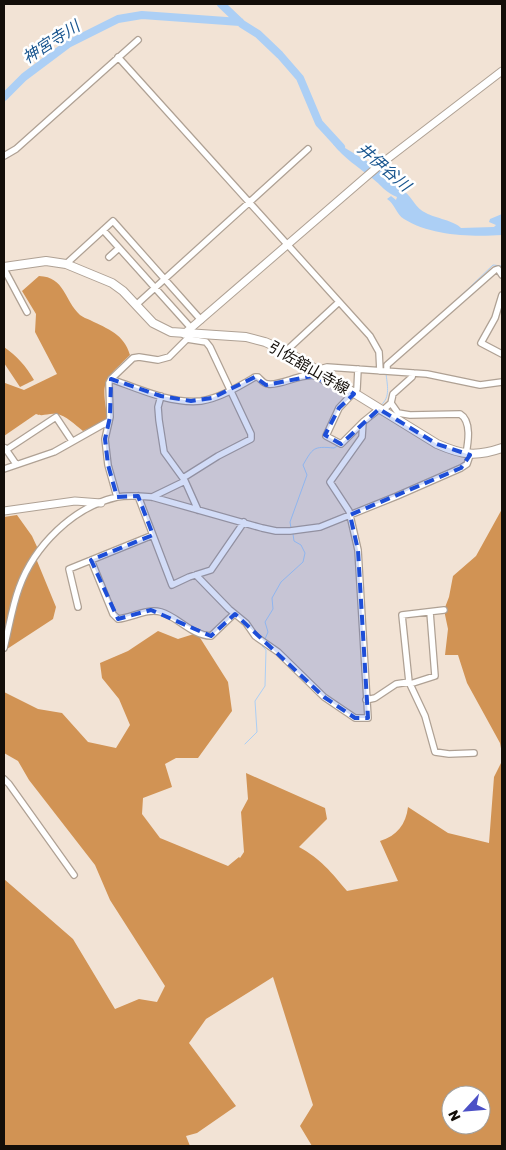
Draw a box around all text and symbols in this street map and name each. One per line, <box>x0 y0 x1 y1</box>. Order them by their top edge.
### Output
water label: 神宮寺川 <box>19 16 85 67</box>
water label: 井伊谷川 <box>354 139 416 196</box>
street label: 引佐舘山寺線 <box>266 338 352 398</box>
north arrow <box>441 1085 491 1135</box>
text: N <box>445 1107 465 1124</box>

